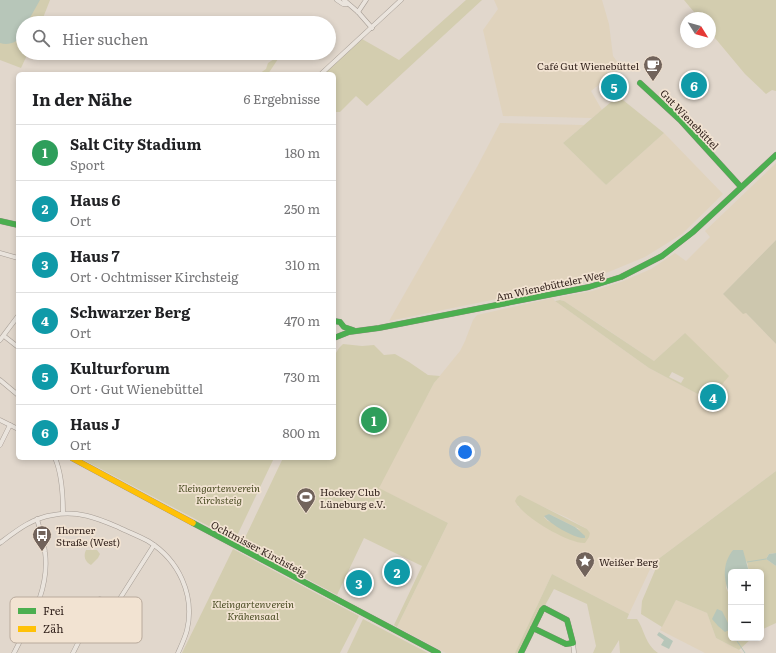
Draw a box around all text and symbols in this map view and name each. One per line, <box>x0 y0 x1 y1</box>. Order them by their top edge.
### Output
north arrow <box>680 12 716 48</box>
search box <box>16 16 336 60</box>
icon: search <box>30 27 52 49</box>
text: Hier suchen <box>62 27 148 50</box>
cafe icon: Café Gut Wienebüttel <box>642 54 664 82</box>
place label: Café Gut Wienebüttel <box>537 58 640 73</box>
pin: 6 <box>681 70 707 100</box>
pin: 5 <box>601 72 627 102</box>
street label: Gut Wienebüttel <box>657 85 723 153</box>
text: In der Nähe <box>32 86 132 111</box>
text: 6 Ergebnisse <box>243 89 320 108</box>
text: Salt City Stadium <box>70 132 201 155</box>
text: 1 <box>42 143 48 162</box>
text: 180 m <box>285 143 320 162</box>
text: Sport <box>70 155 105 174</box>
text: Haus 6 <box>70 188 120 211</box>
text: 2 <box>42 199 48 218</box>
text: 250 m <box>284 199 320 218</box>
text: Ort <box>70 211 91 230</box>
text: Haus 7 <box>70 244 120 267</box>
text: 3 <box>41 255 49 274</box>
text: 310 m <box>285 255 320 274</box>
street label: Am Wienebütteler Weg <box>494 266 606 304</box>
text: Ort · Ochtmisser Kirchsteig <box>70 267 239 286</box>
text: Schwarzer Berg <box>70 300 190 323</box>
text: 4 <box>41 311 49 330</box>
text: 470 m <box>284 311 320 330</box>
text: Ort <box>70 323 91 342</box>
text: Kulturforum <box>70 356 170 379</box>
text: 5 <box>41 367 49 386</box>
text: 730 m <box>284 367 320 386</box>
text: Ort · Gut Wienebüttel <box>70 379 203 398</box>
pin: 4 <box>700 382 726 412</box>
pin: 1 <box>361 405 387 435</box>
text: Haus J <box>70 412 120 435</box>
text: 6 <box>41 423 49 442</box>
text: 800 m <box>283 423 320 442</box>
text: Ort <box>70 435 91 454</box>
your location <box>455 442 475 462</box>
park label: Kleingartenverein Kirchsteig <box>178 480 260 507</box>
place label: Hockey Club Lüneburg e.V. <box>320 484 386 511</box>
sports icon: Hockey Club Lüneburg e.V. <box>295 486 317 514</box>
street label: Ochtmisser Kirchsteig <box>209 516 310 580</box>
place label: Thorner Straße (West) <box>56 522 120 549</box>
bus stop icon: Thorner Straße (West) <box>31 524 53 552</box>
place icon: Weißer Berg <box>574 550 596 578</box>
place label: Weißer Berg <box>599 554 659 569</box>
pin: 2 <box>384 557 410 587</box>
pin: 3 <box>346 568 372 598</box>
map controls <box>728 569 764 641</box>
button: + <box>728 569 764 605</box>
park label: Kleingartenverein Krähensaal <box>212 596 294 623</box>
legend <box>10 597 142 643</box>
text: Frei <box>43 602 64 618</box>
button: − <box>728 605 764 641</box>
text: Zäh <box>43 620 63 636</box>

